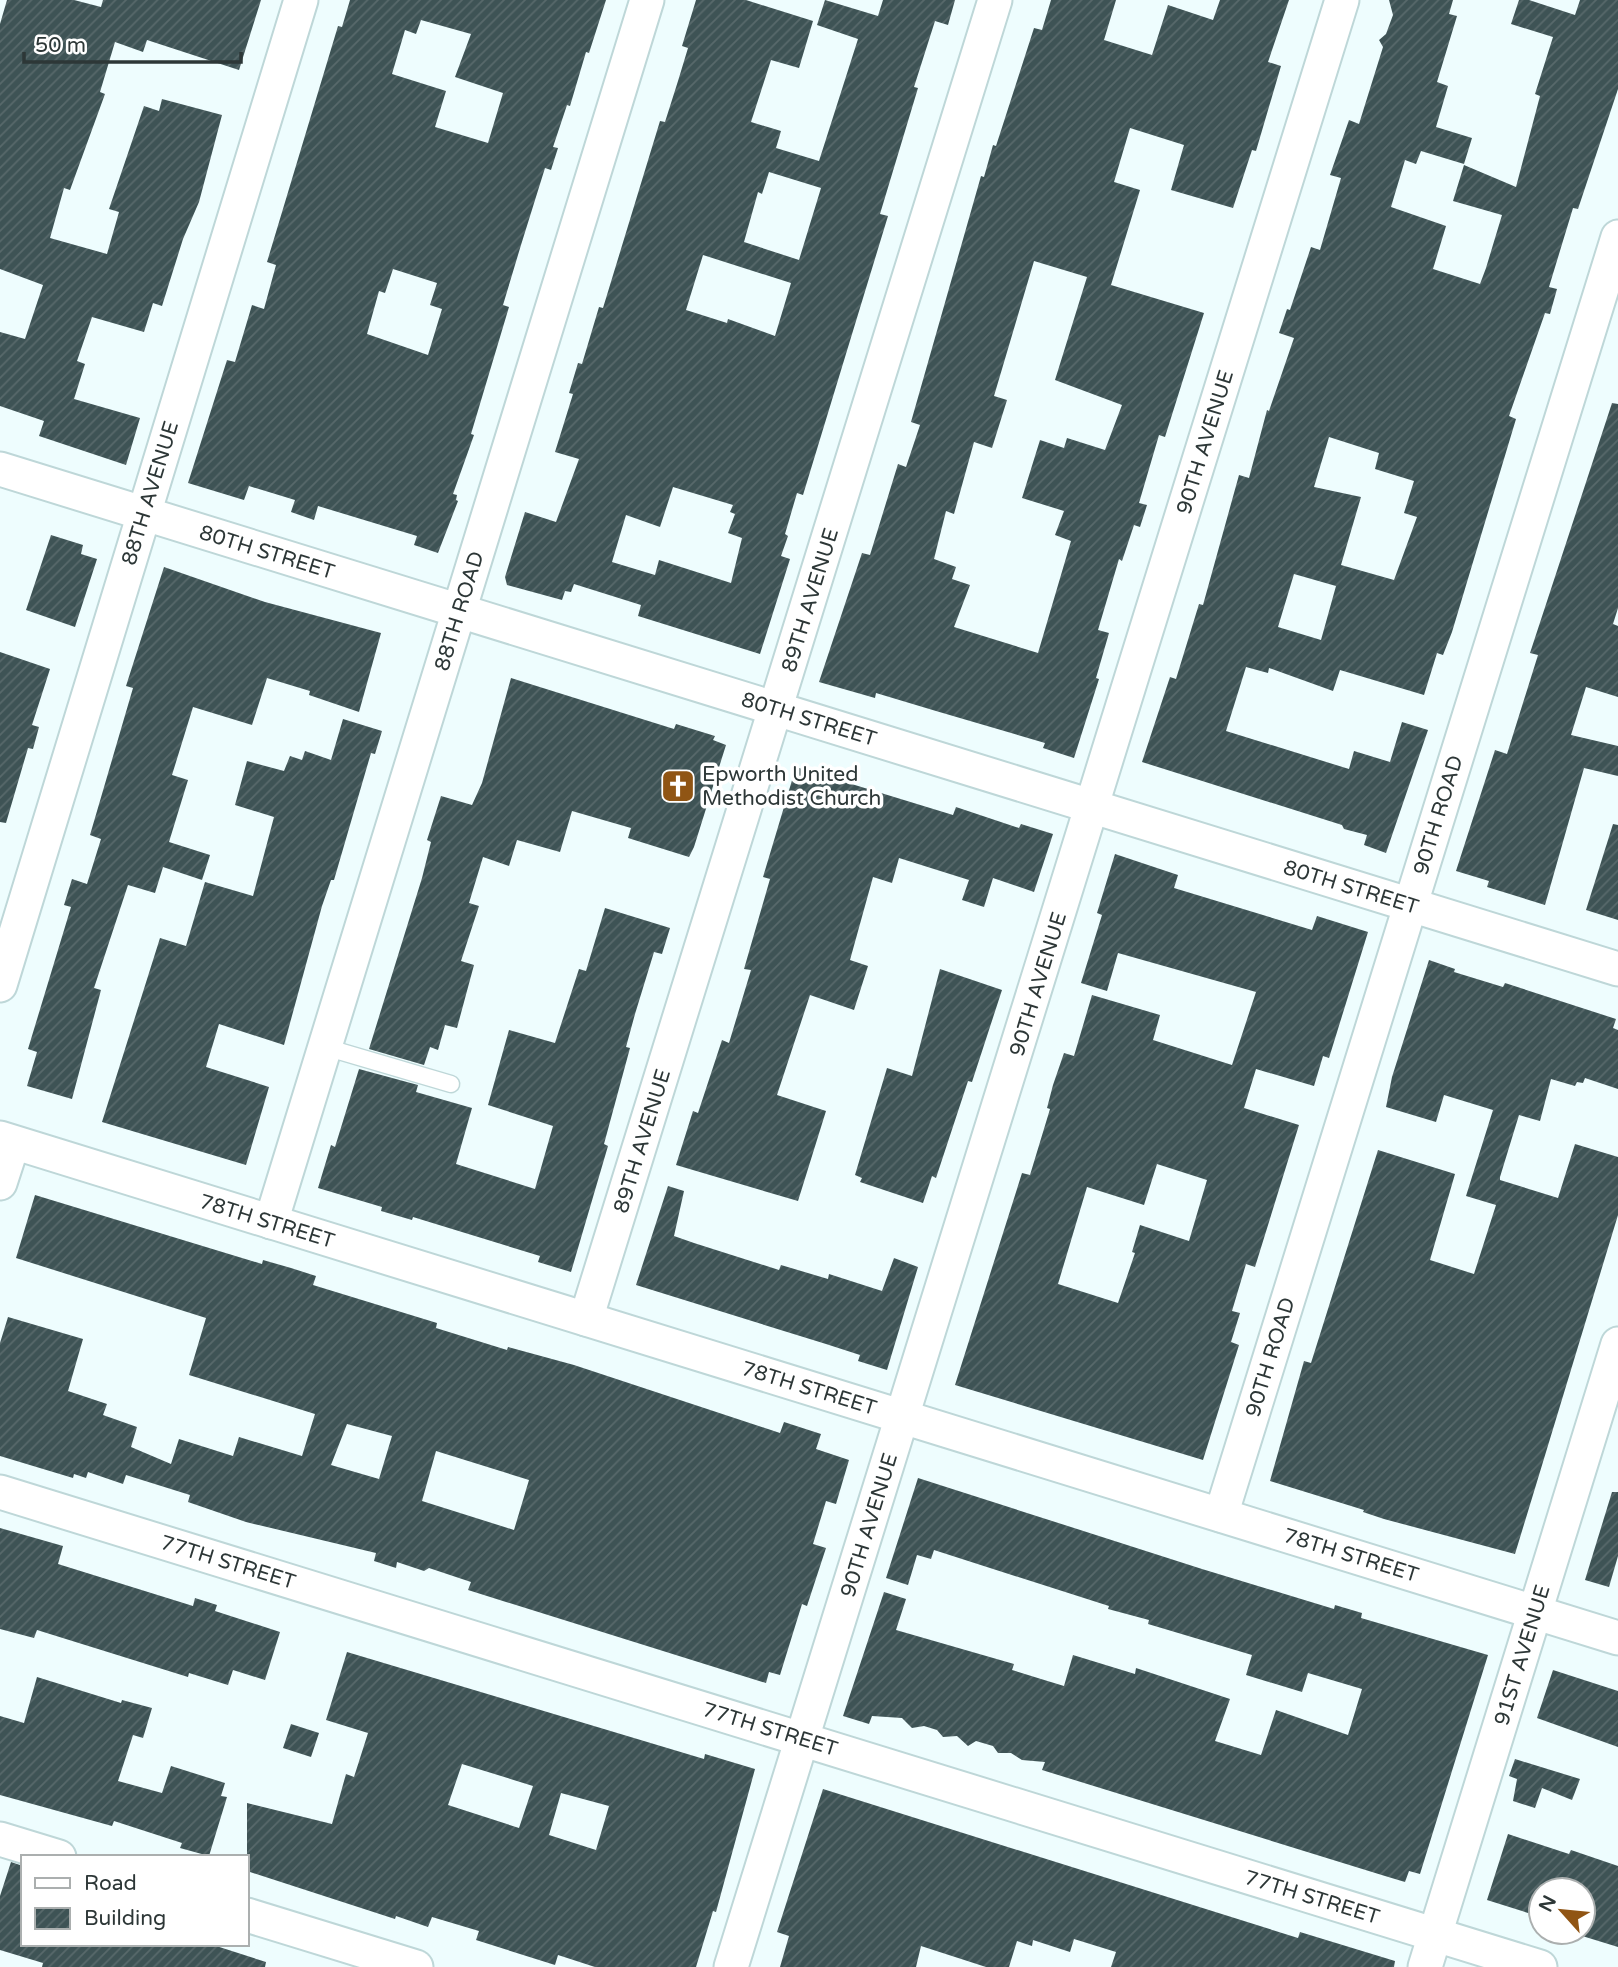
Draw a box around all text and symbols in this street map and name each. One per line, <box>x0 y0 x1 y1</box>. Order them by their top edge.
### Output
scale bar <box>24 21 242 65</box>
text: 50 m <box>35 33 86 58</box>
street label: 90TH AVENUE <box>1172 367 1239 517</box>
street label: 88TH AVENUE <box>117 418 184 568</box>
street label: 80TH STREET <box>196 520 338 585</box>
street label: 89TH AVENUE <box>777 525 844 675</box>
street label: 88TH ROAD <box>429 548 490 674</box>
street label: 80TH STREET <box>738 687 880 752</box>
street label: 90TH ROAD <box>1408 752 1469 878</box>
place label: Epworth United Methodist Church <box>702 762 881 811</box>
church icon: Epworth United Methodist Church <box>659 767 697 805</box>
street label: 80TH STREET <box>1280 855 1422 920</box>
street label: 90TH AVENUE <box>1005 909 1072 1059</box>
street label: 89TH AVENUE <box>609 1066 676 1216</box>
street label: 78TH STREET <box>196 1189 338 1254</box>
street label: 90TH ROAD <box>1240 1294 1301 1420</box>
street label: 78TH STREET <box>738 1356 880 1421</box>
street label: 90TH AVENUE <box>836 1450 903 1600</box>
street label: 78TH STREET <box>1280 1523 1422 1588</box>
street label: 77TH STREET <box>157 1530 299 1595</box>
street label: 91ST AVENUE <box>1489 1582 1556 1728</box>
street label: 77TH STREET <box>699 1697 841 1762</box>
legend <box>21 1855 248 1946</box>
street label: 77TH STREET <box>1241 1865 1383 1930</box>
text: Road <box>84 1871 137 1896</box>
north arrow <box>1527 1876 1597 1946</box>
text: N <box>1534 1892 1561 1916</box>
text: Building <box>84 1906 166 1931</box>

